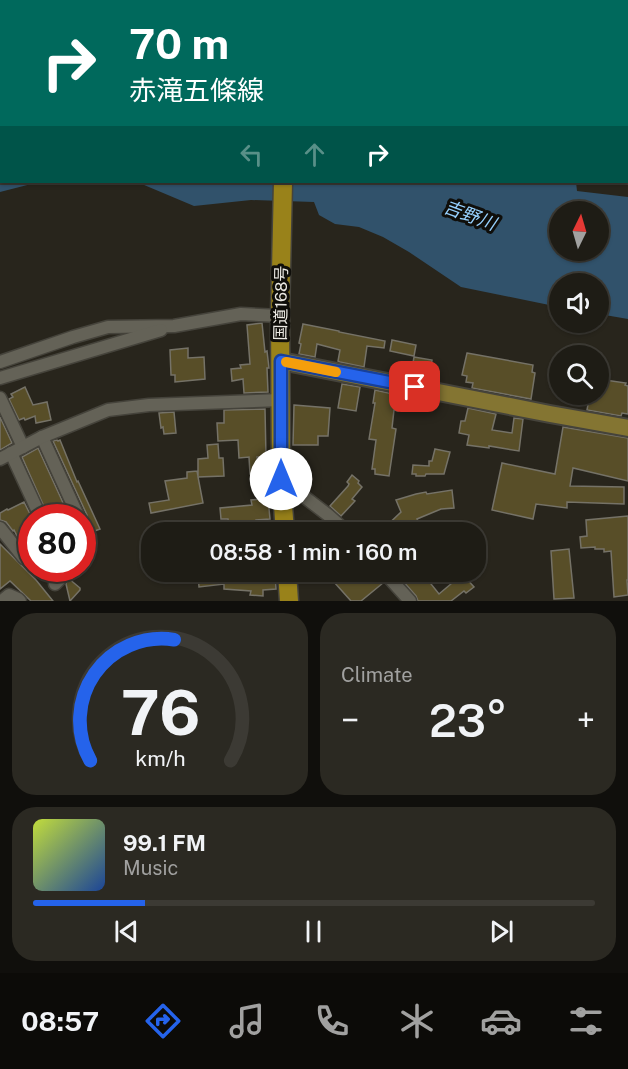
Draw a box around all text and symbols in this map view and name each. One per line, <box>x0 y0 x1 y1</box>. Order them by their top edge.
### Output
text: 70 m <box>129 19 229 68</box>
icon: right <box>30 24 108 102</box>
text: 赤滝五條線 <box>129 74 264 106</box>
icon: left <box>235 138 268 171</box>
icon: ahead <box>298 138 331 171</box>
icon: right <box>361 138 394 171</box>
water label: 吉野川 <box>441 196 501 235</box>
north arrow <box>549 201 609 261</box>
map controls <box>549 201 609 405</box>
street label: 国道168号 <box>271 265 291 341</box>
button: sound <box>549 273 609 333</box>
button: search <box>549 345 609 405</box>
pin <box>389 361 440 412</box>
icon: arrive <box>398 370 431 403</box>
position arrow <box>249 447 313 511</box>
speed limit sign: 80 <box>18 504 96 582</box>
text: 08:58 · 1 min · 160 m <box>210 539 417 565</box>
text: Climate <box>341 663 413 687</box>
text: 76 <box>120 676 200 749</box>
text: 23° <box>429 694 507 747</box>
text: − <box>341 701 359 739</box>
text: + <box>577 701 595 739</box>
text: km/h <box>135 746 185 771</box>
text: 99.1 FM <box>123 830 206 856</box>
text: Music <box>123 856 178 880</box>
icon: previous <box>110 915 143 948</box>
icon: pause <box>297 915 330 948</box>
icon: next <box>485 915 518 948</box>
icon: directions <box>142 1000 184 1042</box>
icon: music <box>226 1000 268 1042</box>
icon: phone <box>311 1000 353 1042</box>
icon: climate <box>396 1000 438 1042</box>
icon: car <box>480 1000 522 1042</box>
icon: filters <box>565 1000 607 1042</box>
text: 08:57 <box>21 1005 99 1037</box>

